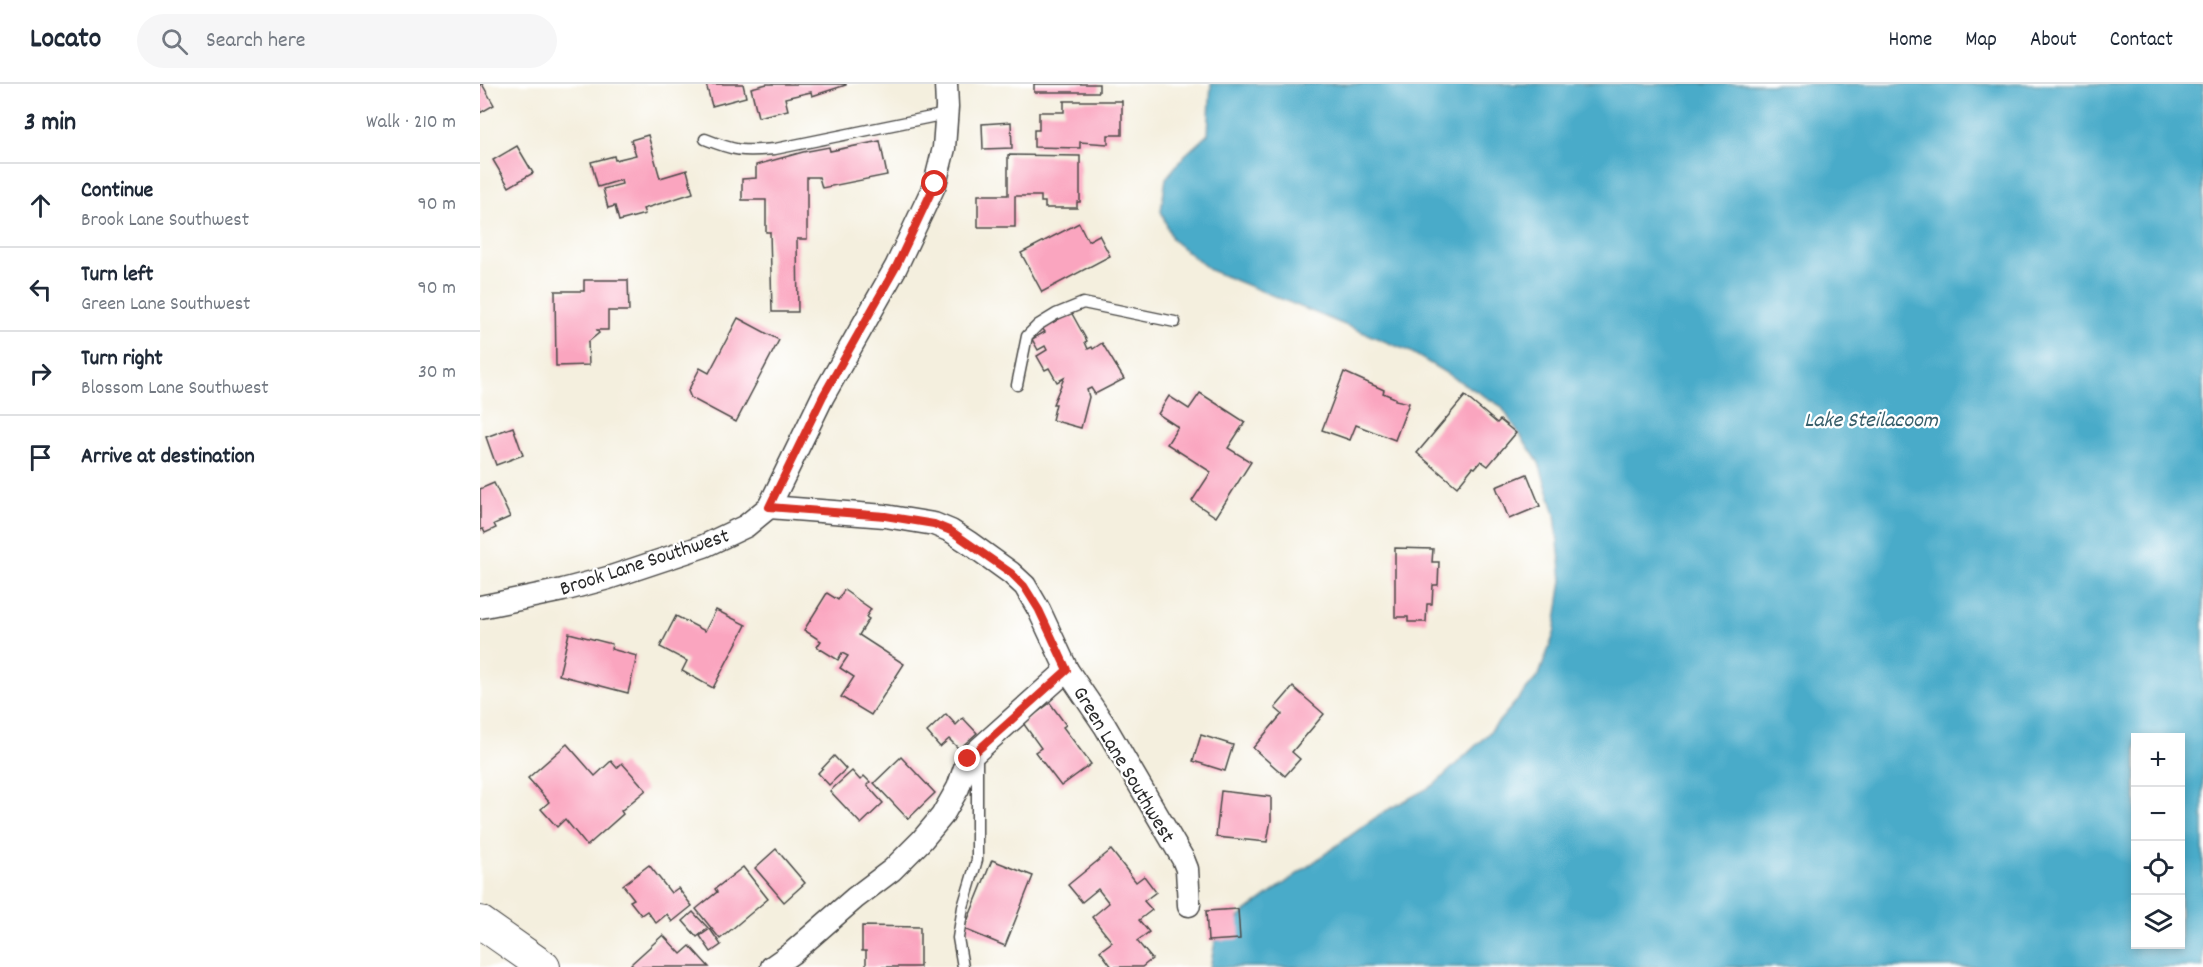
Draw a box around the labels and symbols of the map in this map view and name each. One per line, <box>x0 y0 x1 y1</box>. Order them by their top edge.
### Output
route start <box>921 170 947 196</box>
water label: Lake Steilacoom <box>1804 406 1939 437</box>
street label: Brook Lane Southwest <box>556 522 734 605</box>
street label: Green Lane Southwest <box>1064 682 1181 850</box>
route end <box>954 745 980 771</box>

